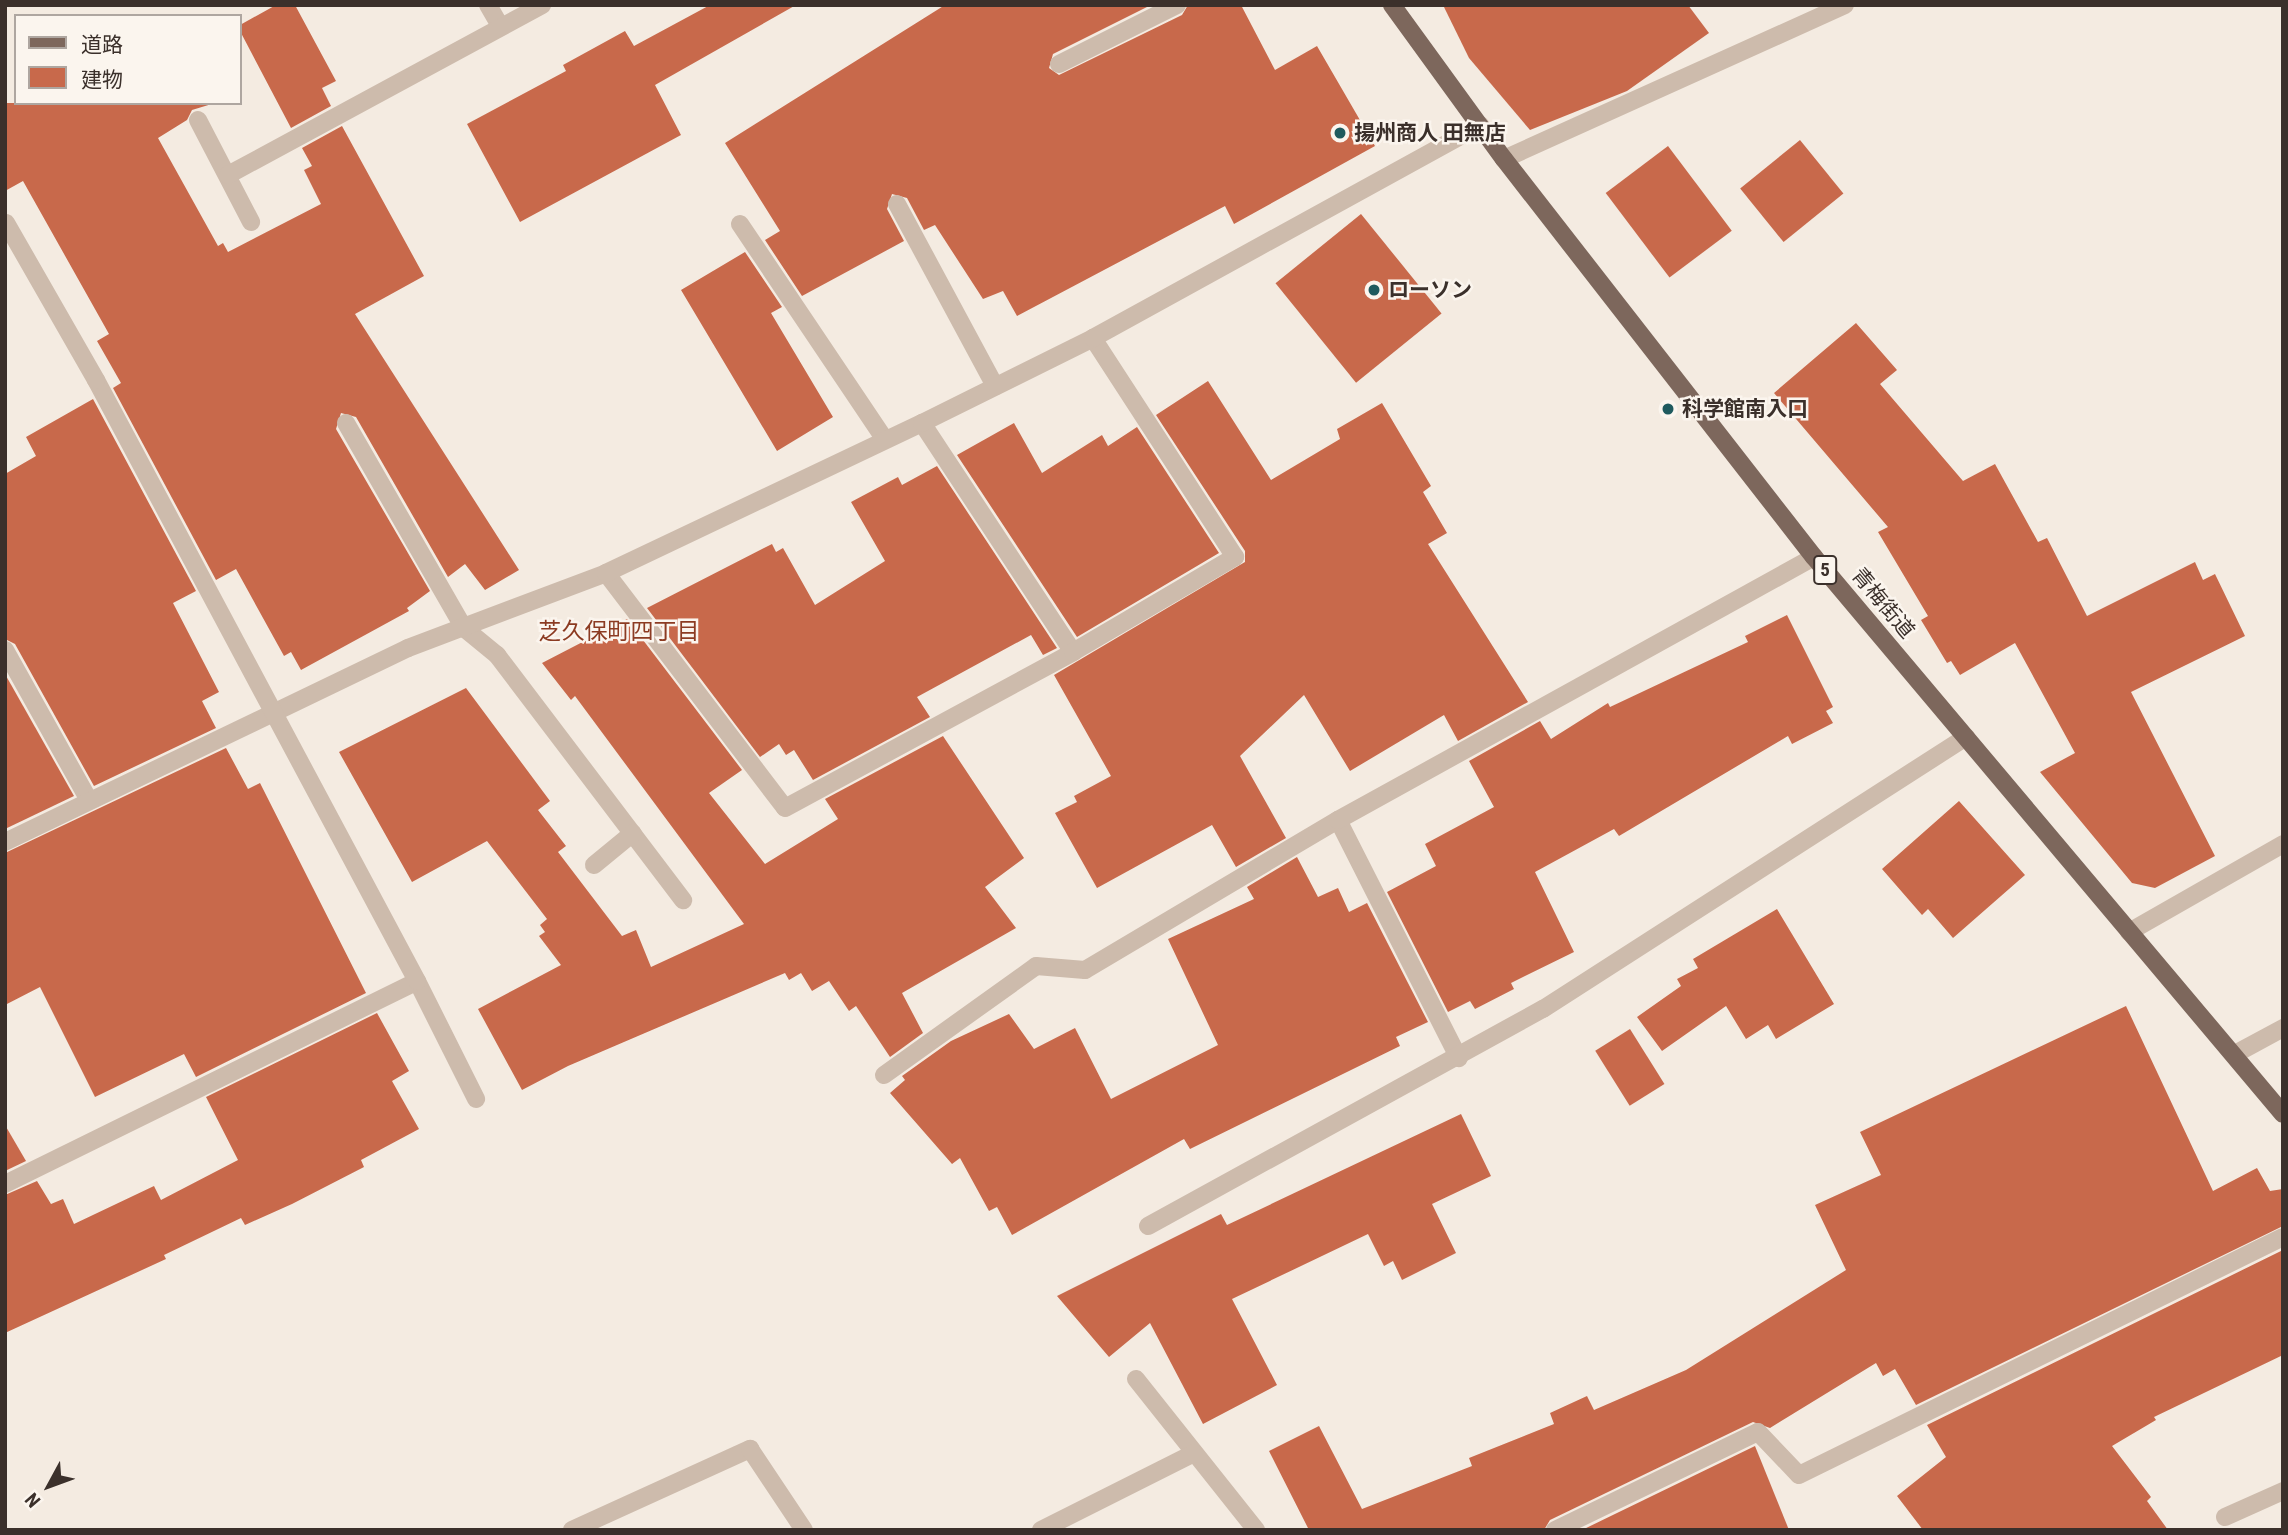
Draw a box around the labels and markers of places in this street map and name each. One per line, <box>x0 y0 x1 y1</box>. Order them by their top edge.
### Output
place label: 揚州商人 田無店 <box>1354 120 1506 146</box>
marker: 揚州商人 田無店 <box>1332 125 1348 141</box>
place label: ローソン <box>1388 277 1472 303</box>
marker: ローソン <box>1366 282 1382 298</box>
place label: 科学館南入口 <box>1682 396 1808 422</box>
marker: 科学館南入口 <box>1660 401 1676 417</box>

